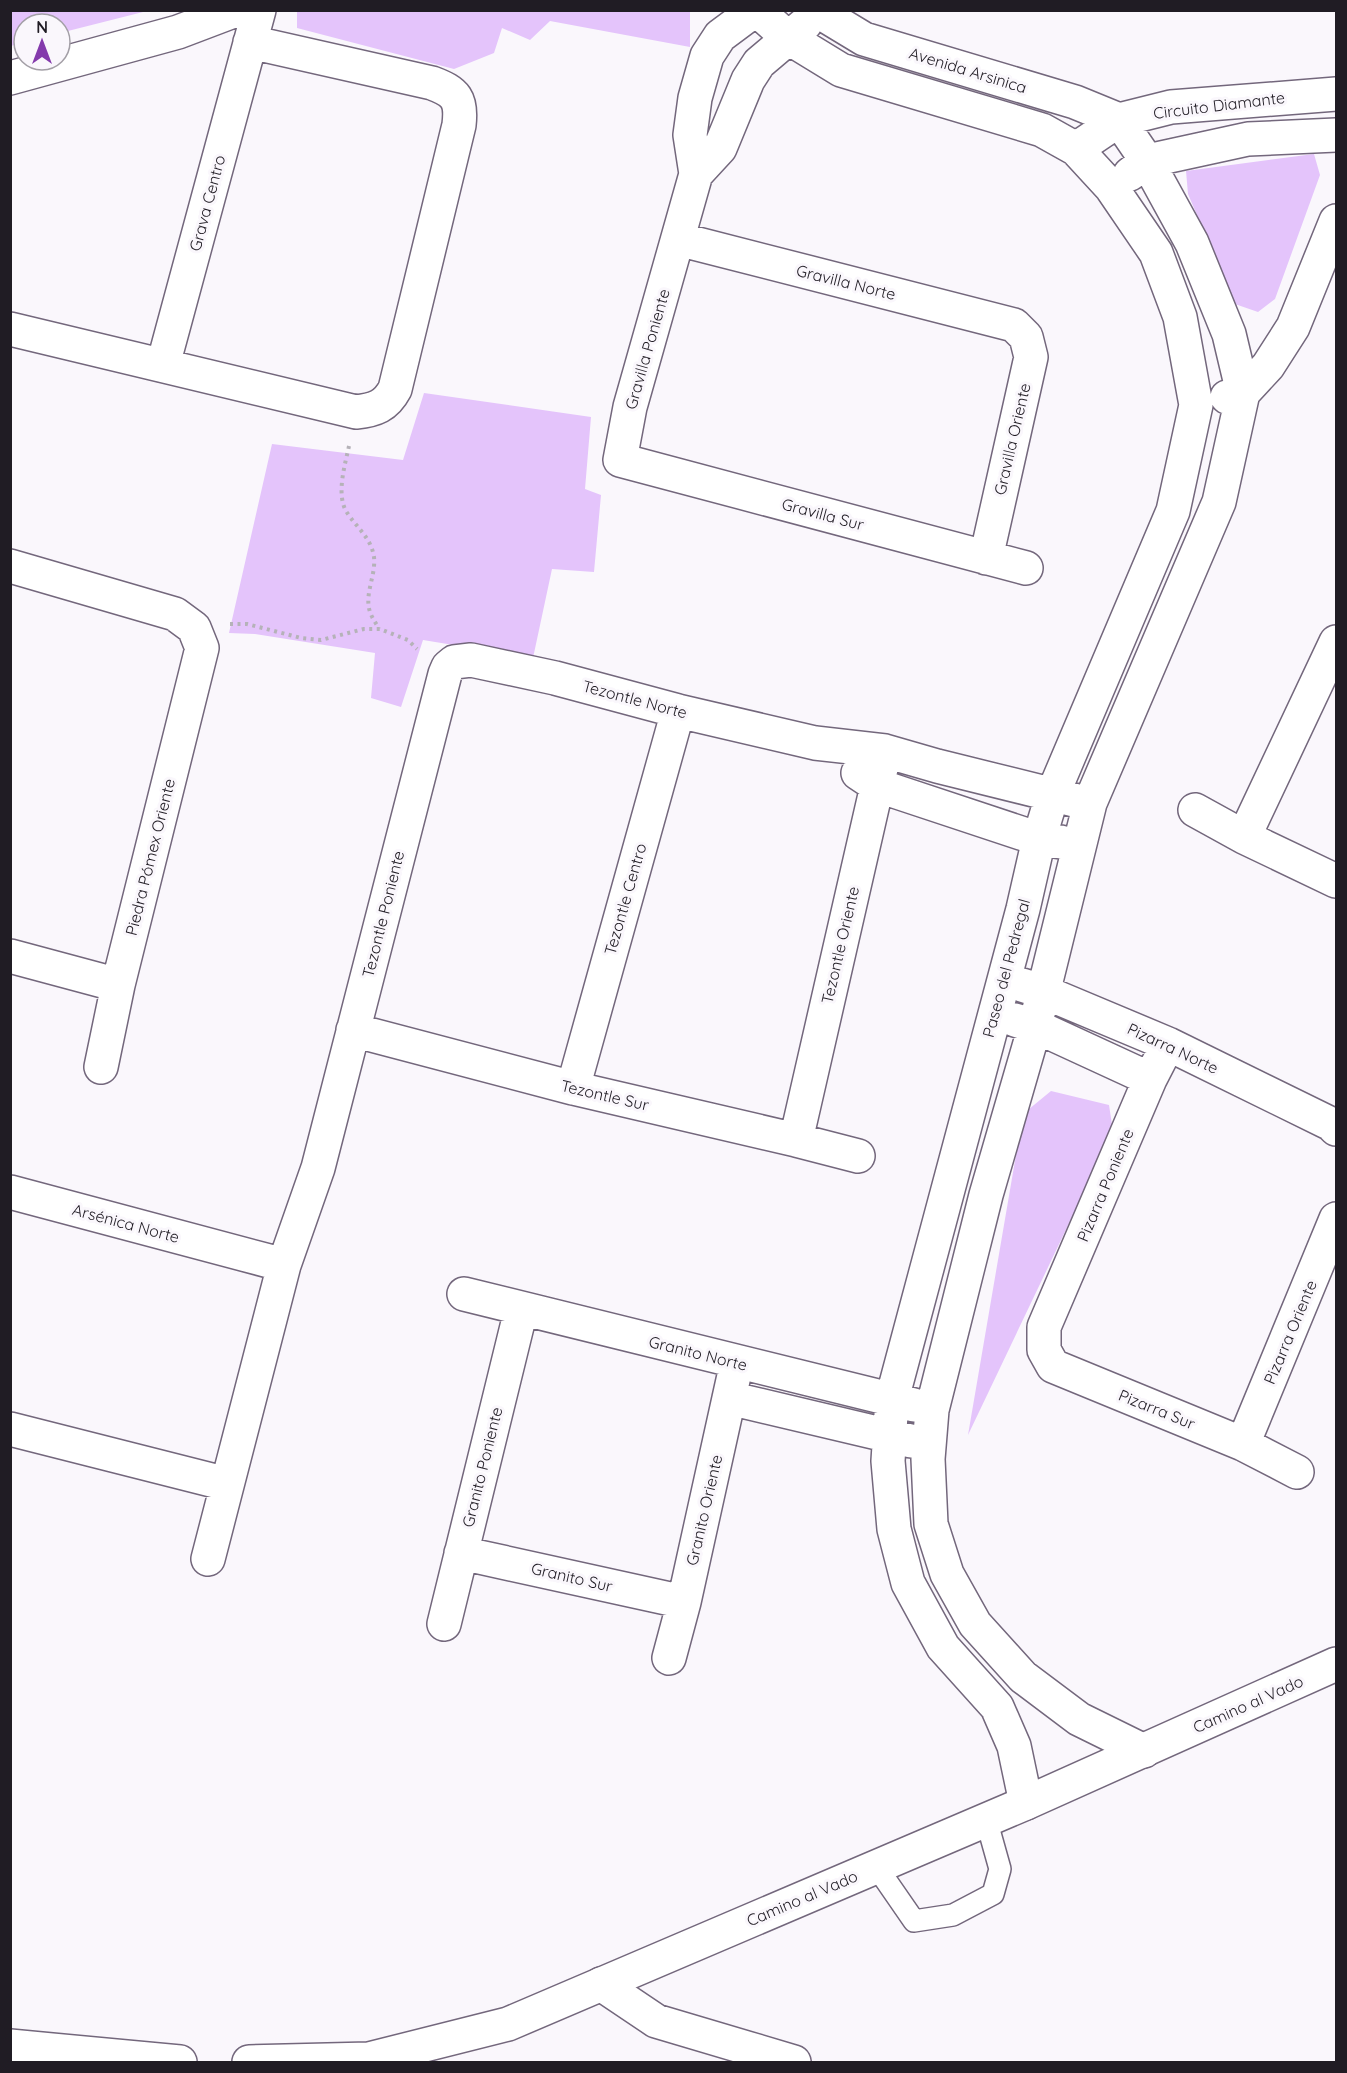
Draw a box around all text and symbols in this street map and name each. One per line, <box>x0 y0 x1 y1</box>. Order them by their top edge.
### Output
north arrow <box>12 12 72 72</box>
text: N <box>36 17 48 37</box>
street label: Avenida Arsinica <box>907 43 1029 97</box>
street label: Circuito Diamante <box>1152 87 1286 123</box>
street label: Grava Centro <box>185 153 229 253</box>
street label: Gravilla Norte <box>794 260 898 304</box>
street label: Gravilla Poniente <box>620 287 674 411</box>
street label: Gravilla Oriente <box>989 381 1035 497</box>
street label: Gravilla Sur <box>780 493 866 535</box>
street label: Tezontle Norte <box>581 675 689 723</box>
street label: Piedra Pómex Oriente <box>121 776 179 938</box>
street label: Tezontle Centro <box>600 841 650 957</box>
street label: Tezontle Poniente <box>358 849 408 979</box>
street label: Tezontle Oriente <box>817 884 863 1006</box>
street label: Paseo del Pedregal <box>978 896 1034 1040</box>
street label: Pizarra Norte <box>1124 1018 1222 1078</box>
street label: Tezontle Sur <box>559 1075 651 1115</box>
street label: Pizarra Poniente <box>1072 1125 1138 1245</box>
street label: Arsénica Norte <box>70 1199 182 1247</box>
street label: Pizarra Oriente <box>1259 1277 1321 1387</box>
street label: Granito Norte <box>647 1331 749 1375</box>
street label: Pizarra Sur <box>1116 1385 1198 1433</box>
street label: Granito Poniente <box>457 1405 507 1529</box>
street label: Granito Oriente <box>682 1453 726 1567</box>
street label: Granito Sur <box>529 1558 615 1596</box>
street label: Camino al Vado <box>1190 1671 1306 1737</box>
street label: Camino al Vado <box>743 1866 861 1930</box>

